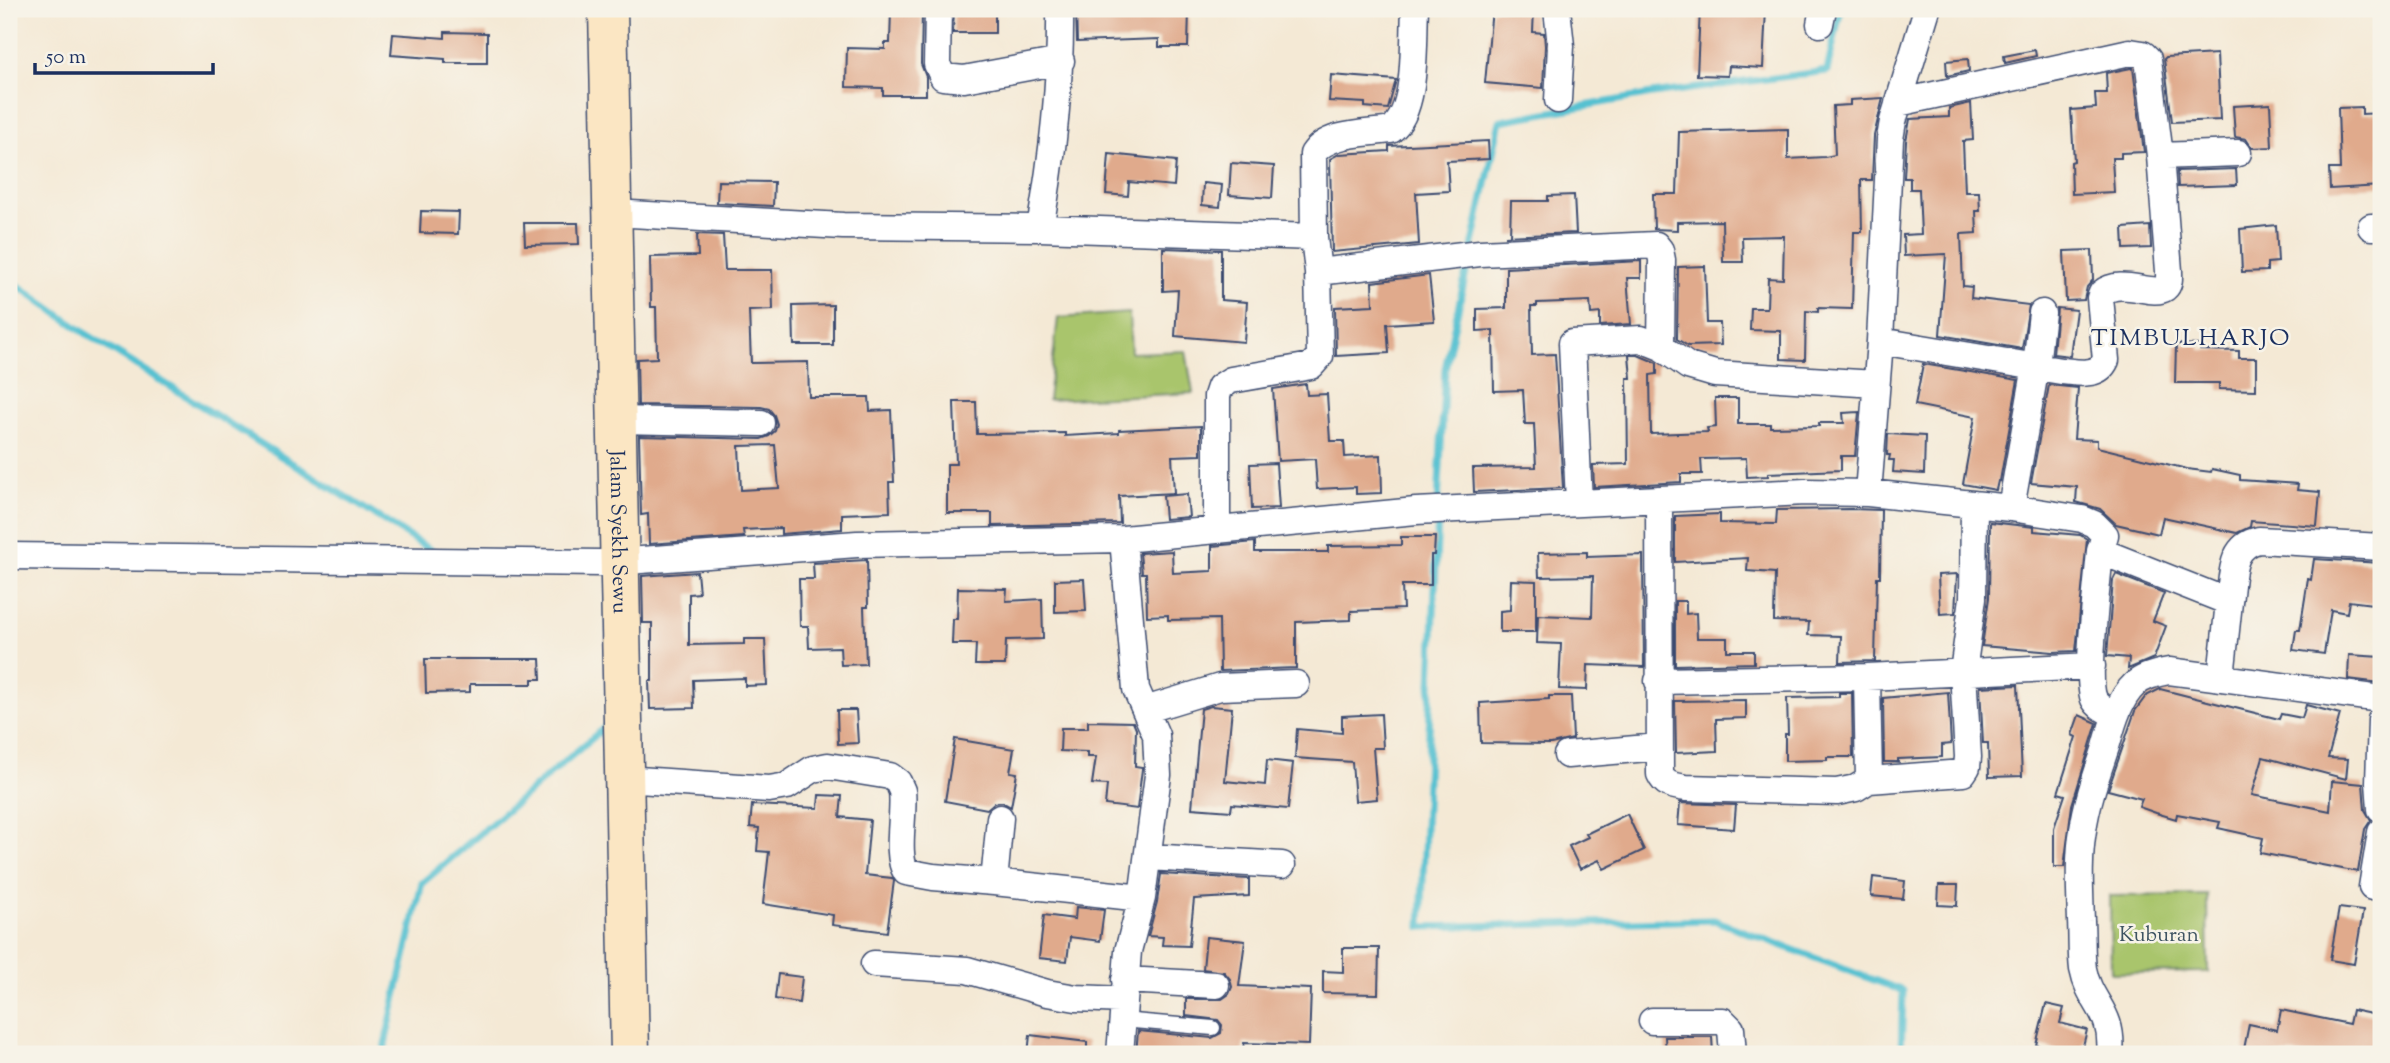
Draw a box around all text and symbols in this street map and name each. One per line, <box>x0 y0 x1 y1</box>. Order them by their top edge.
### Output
scale bar <box>35 32 214 76</box>
text: 50 m <box>45 43 86 73</box>
district label: TIMBULHARJO <box>2091 322 2291 356</box>
street label: Jalam Syekh Sewu <box>600 449 634 614</box>
park label: Kuburan <box>2119 921 2199 951</box>

